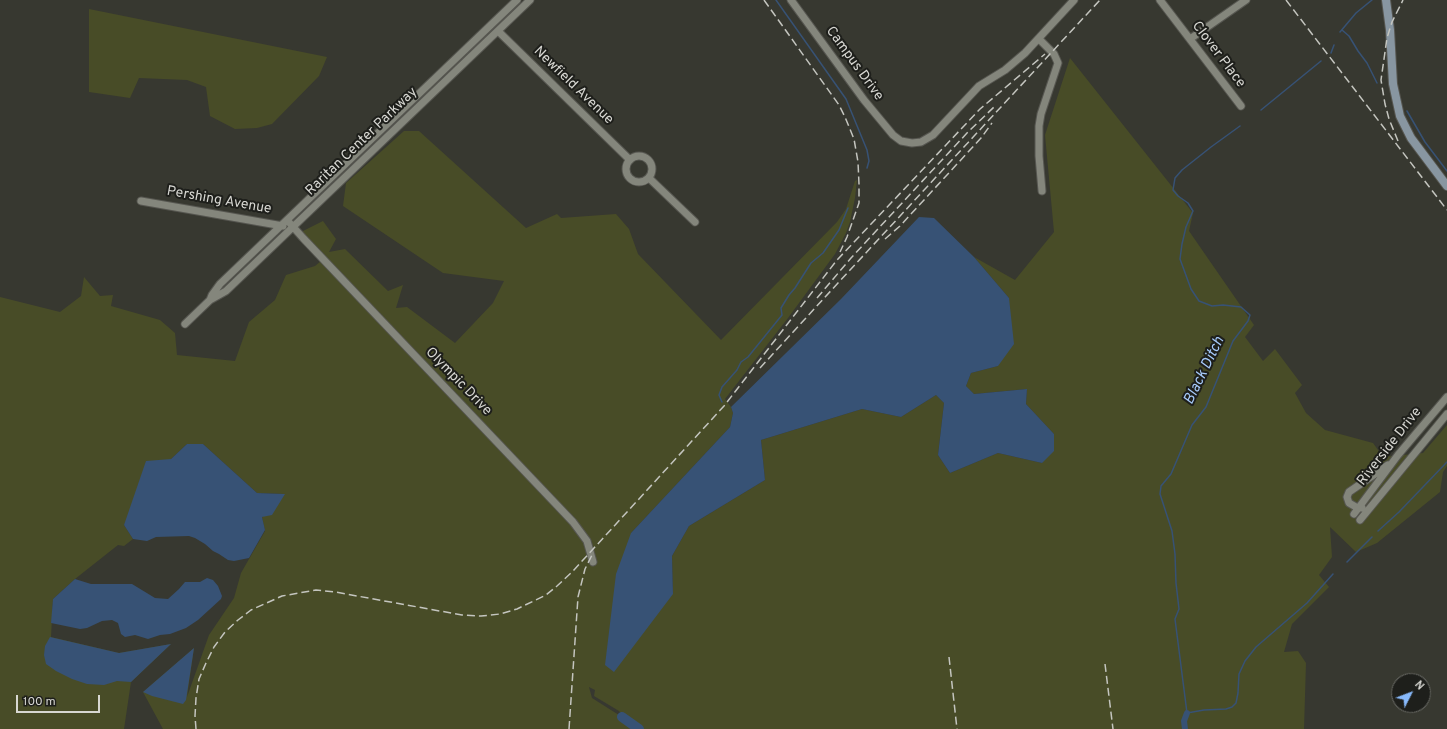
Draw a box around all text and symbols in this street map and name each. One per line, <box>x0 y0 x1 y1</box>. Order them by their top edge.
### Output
street label: Clover Place <box>1188 19 1248 91</box>
street label: Campus Drive <box>822 24 886 104</box>
street label: Newfield Avenue <box>530 44 616 128</box>
street label: Raritan Center Parkway <box>303 84 421 200</box>
street label: Pershing Avenue <box>165 184 273 218</box>
water label: Black Ditch <box>1181 334 1229 408</box>
street label: Olympic Drive <box>421 344 495 420</box>
street label: Riverside Drive <box>1354 404 1426 490</box>
north arrow <box>1391 673 1431 713</box>
text: N <box>1411 678 1427 693</box>
scale bar <box>18 687 102 713</box>
text: 100 m <box>23 694 56 710</box>

